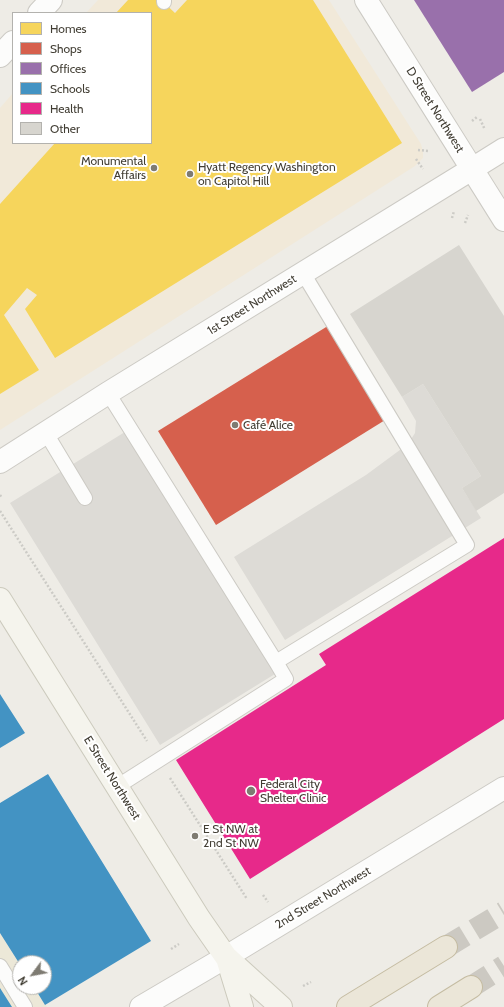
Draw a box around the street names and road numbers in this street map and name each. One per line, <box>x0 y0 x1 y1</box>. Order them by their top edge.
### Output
street label: D Street Northwest <box>403 65 467 155</box>
street label: 1st Street Northwest <box>205 272 299 338</box>
street label: E Street Northwest <box>81 734 143 822</box>
street label: 2nd Street Northwest <box>273 864 373 932</box>

